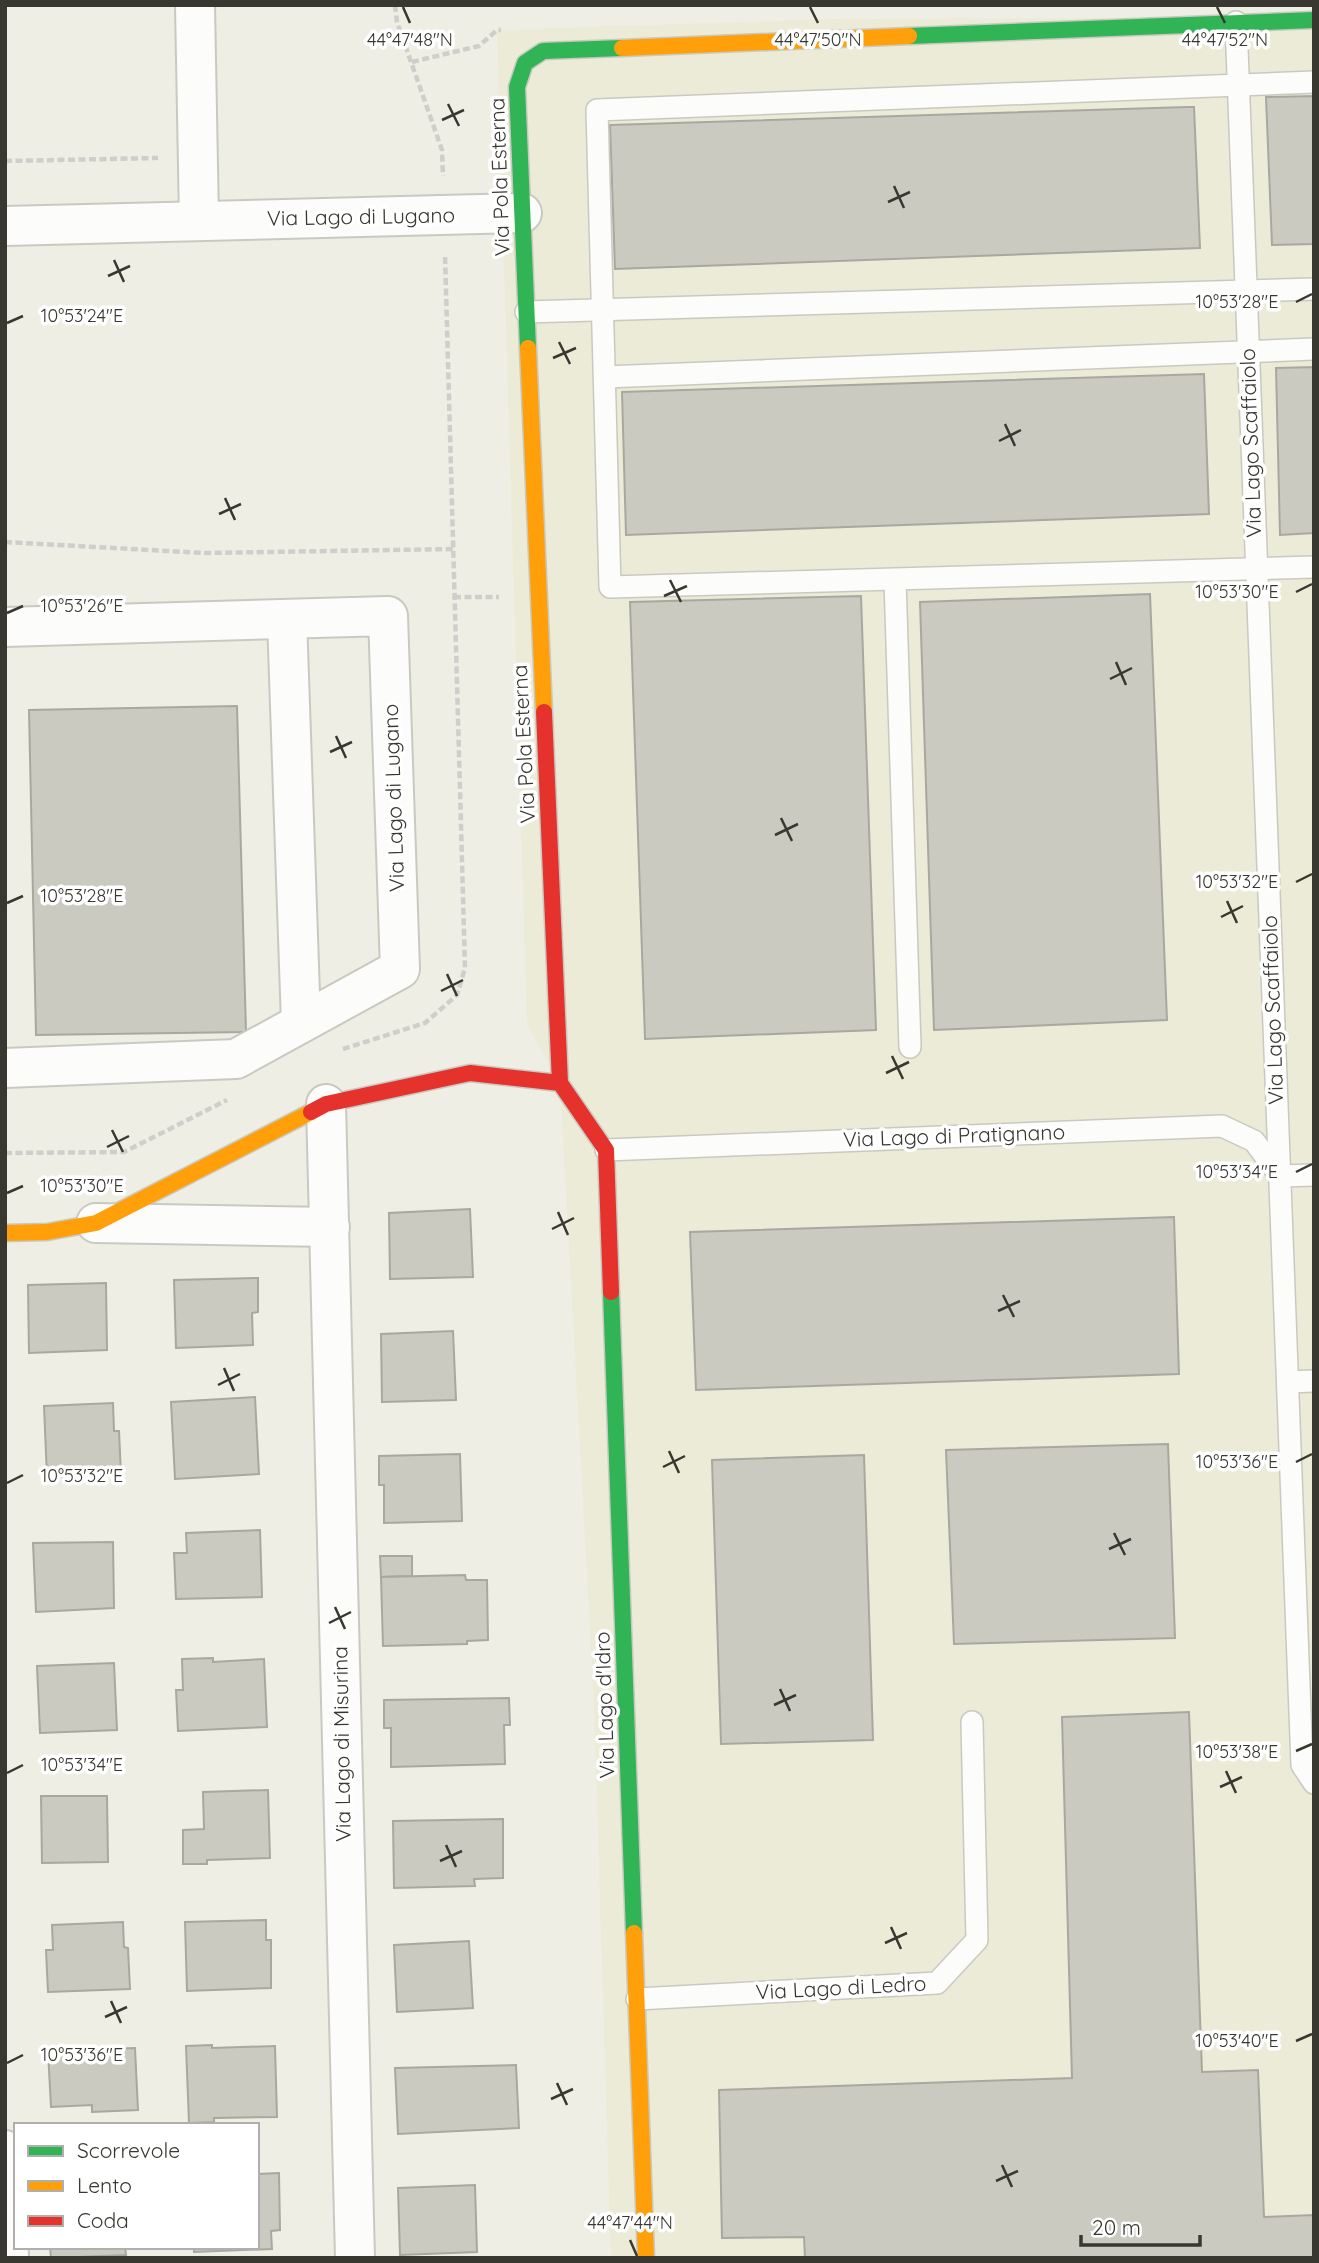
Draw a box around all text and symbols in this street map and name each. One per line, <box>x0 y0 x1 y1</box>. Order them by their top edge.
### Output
text: 44°47'48"N <box>367 28 453 51</box>
text: 44°47'50"N <box>774 28 862 51</box>
text: 44°47'52"N <box>1182 28 1268 51</box>
street label: Via Pola Esterna <box>483 97 515 257</box>
street label: Via Lago di Lugano <box>267 201 455 231</box>
text: 10°53'28"E <box>1196 290 1278 313</box>
text: 10°53'24"E <box>41 304 123 327</box>
street label: Via Lago Scaffaiolo <box>1234 348 1266 538</box>
text: 10°53'30"E <box>1195 580 1279 603</box>
text: 10°53'26"E <box>41 594 123 617</box>
street label: Via Pola Esterna <box>506 664 540 824</box>
street label: Via Lago di Lugano <box>377 703 409 893</box>
text: 10°53'32"E <box>1196 870 1278 893</box>
text: 10°53'28"E <box>41 884 123 907</box>
street label: Via Lago Scaffaiolo <box>1256 915 1288 1105</box>
street label: Via Lago di Pratignano <box>842 1118 1066 1152</box>
text: 10°53'34"E <box>1196 1160 1278 1183</box>
text: 10°53'30"E <box>40 1174 124 1197</box>
text: 10°53'36"E <box>1196 1450 1278 1473</box>
text: 10°53'32"E <box>41 1464 123 1487</box>
street label: Via Lago d'Idro <box>588 1631 620 1779</box>
street label: Via Lago di Misurina <box>326 1646 356 1842</box>
text: 10°53'38"E <box>1196 1740 1278 1763</box>
text: 10°53'34"E <box>41 1753 123 1776</box>
street label: Via Lago di Ledro <box>755 1970 927 2004</box>
text: 10°53'40"E <box>1195 2029 1279 2052</box>
text: 10°53'36"E <box>41 2043 123 2066</box>
legend <box>14 2123 259 2249</box>
text: Scorrevole <box>77 2137 180 2163</box>
text: Lento <box>77 2172 132 2198</box>
scale bar <box>1081 2204 1200 2248</box>
text: Coda <box>77 2207 129 2233</box>
text: 44°47'44"N <box>587 2211 673 2234</box>
text: 20 m <box>1092 2214 1141 2240</box>

